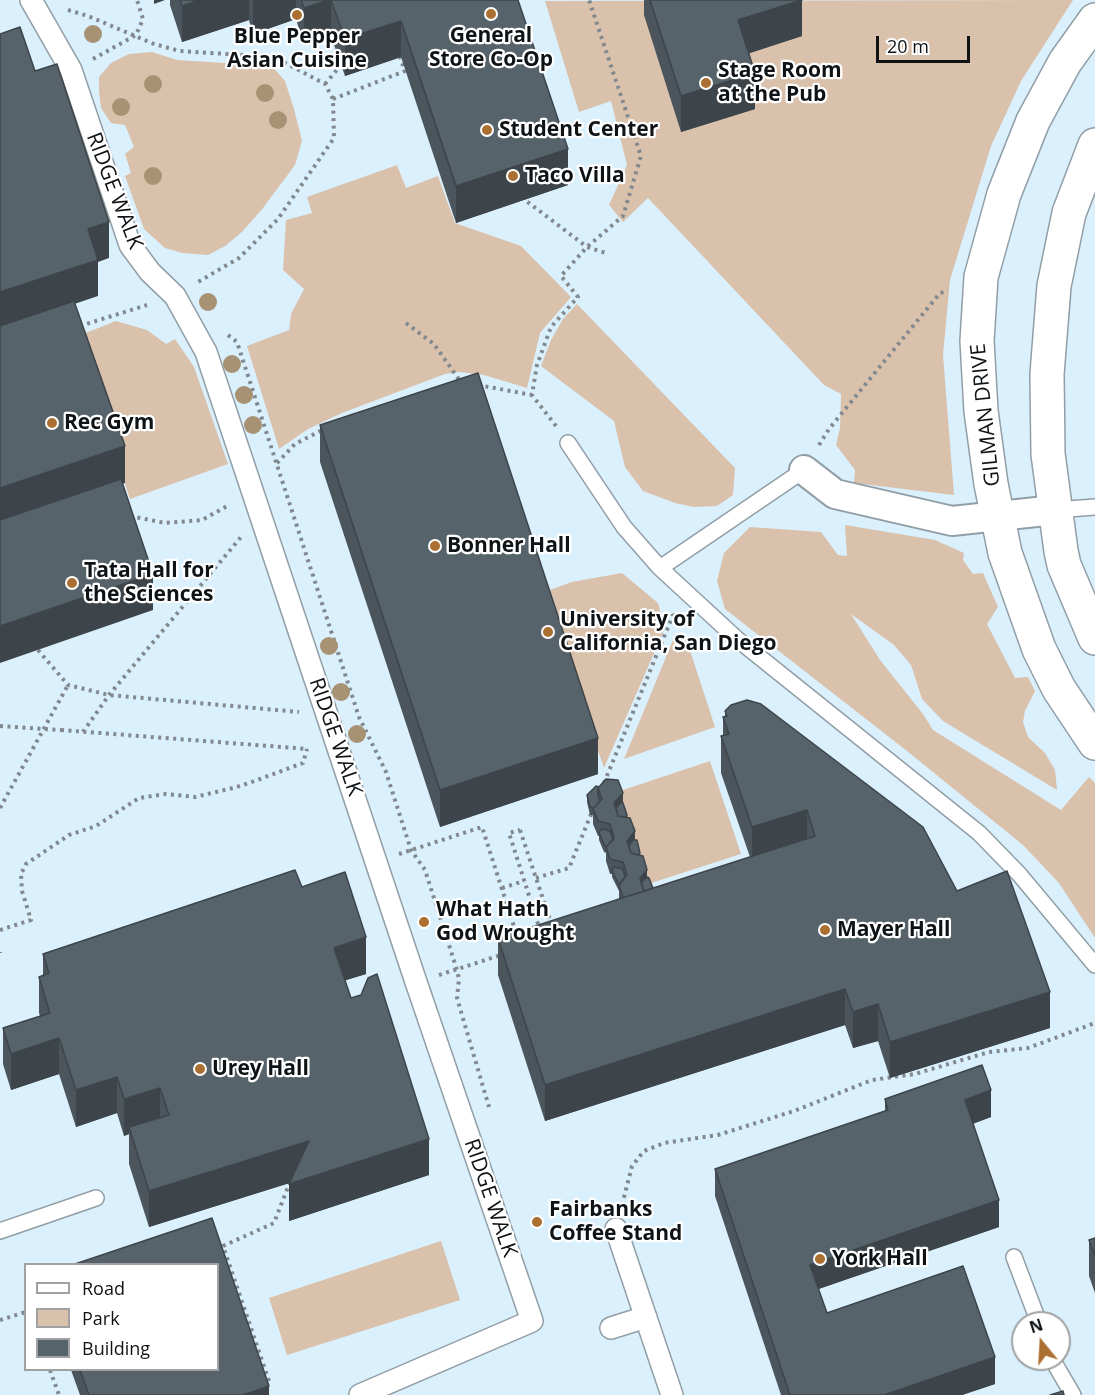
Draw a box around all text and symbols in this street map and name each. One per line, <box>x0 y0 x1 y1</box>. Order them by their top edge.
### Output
marker: General Store Co-Op <box>484 7 498 21</box>
marker: Blue Pepper Asian Cuisine <box>290 8 304 22</box>
place label: General Store Co-Op <box>429 23 553 73</box>
place label: Blue Pepper Asian Cuisine <box>227 24 367 74</box>
scale bar <box>879 24 974 62</box>
text: 20 m <box>887 34 929 58</box>
place label: Stage Room at the Pub <box>718 58 842 108</box>
marker: Stage Room at the Pub <box>699 76 713 90</box>
place label: Student Center <box>499 117 658 143</box>
marker: Student Center <box>480 123 494 137</box>
street label: RIDGE WALK <box>80 129 148 253</box>
place label: Taco Villa <box>525 163 625 189</box>
marker: Taco Villa <box>506 169 520 183</box>
street label: GILMAN DRIVE <box>966 342 1006 488</box>
place label: Rec Gym <box>64 410 154 436</box>
marker: Rec Gym <box>45 416 59 430</box>
place label: Bonner Hall <box>447 533 571 559</box>
marker: Bonner Hall <box>428 539 442 553</box>
place label: Tata Hall for the Sciences <box>84 558 214 608</box>
marker: Tata Hall for the Sciences <box>65 576 79 590</box>
place label: University of California, San Diego <box>560 607 777 657</box>
marker: University of California, San Diego <box>541 625 555 639</box>
street label: RIDGE WALK <box>303 675 367 799</box>
place label: What Hath God Wrought <box>436 897 574 947</box>
marker: What Hath God Wrought <box>417 915 431 929</box>
place label: Mayer Hall <box>837 917 950 943</box>
marker: Mayer Hall <box>818 923 832 937</box>
place label: Urey Hall <box>212 1056 309 1082</box>
marker: Urey Hall <box>193 1062 207 1076</box>
street label: RIDGE WALK <box>458 1136 522 1260</box>
place label: Fairbanks Coffee Stand <box>549 1197 682 1247</box>
marker: Fairbanks Coffee Stand <box>530 1215 544 1229</box>
place label: York Hall <box>832 1246 928 1272</box>
marker: York Hall <box>813 1252 827 1266</box>
legend <box>24 1263 219 1371</box>
text: Road <box>82 1276 125 1300</box>
text: Park <box>82 1306 120 1330</box>
north arrow <box>1011 1311 1071 1371</box>
text: N <box>1026 1313 1046 1338</box>
text: Building <box>82 1336 150 1360</box>

